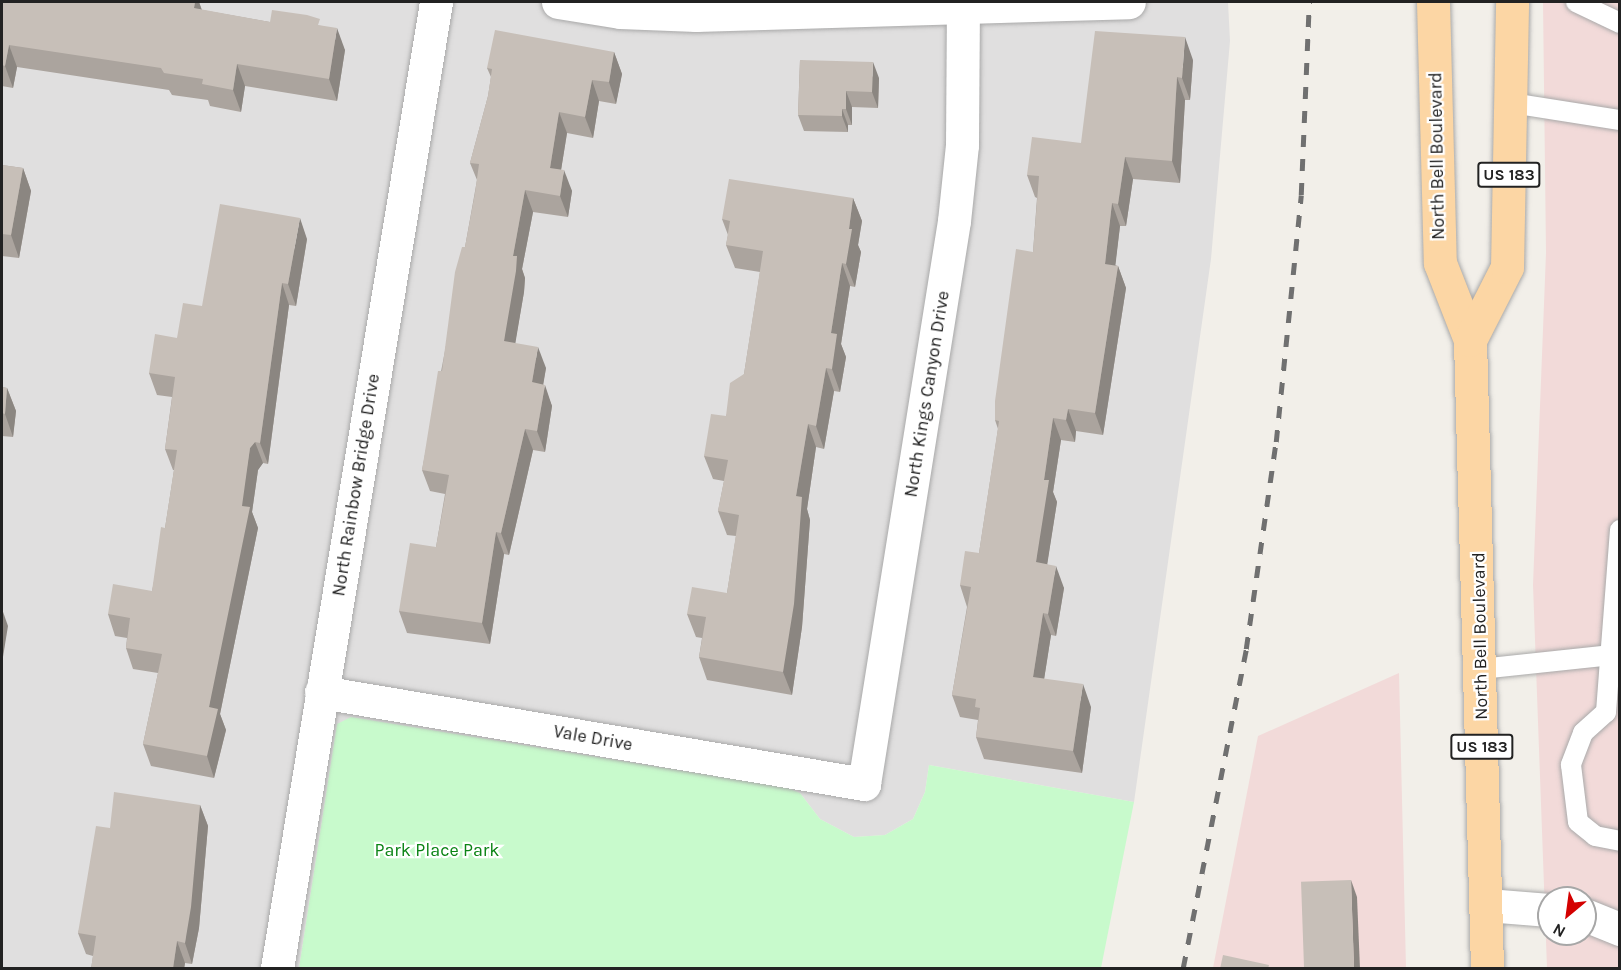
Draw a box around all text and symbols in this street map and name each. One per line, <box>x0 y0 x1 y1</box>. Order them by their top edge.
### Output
street label: North Bell Boulevard <box>1425 72 1449 240</box>
road number: US 183 <box>1476 162 1542 188</box>
street label: North Kings Canyon Drive <box>900 289 954 499</box>
street label: North Rainbow Bridge Drive <box>328 372 384 598</box>
street label: North Bell Boulevard <box>1468 552 1492 720</box>
street label: Vale Drive <box>552 720 634 756</box>
road number: US 183 <box>1449 734 1515 760</box>
park label: Park Place Park <box>374 839 500 861</box>
north arrow <box>1537 886 1597 946</box>
text: N <box>1549 919 1569 942</box>

